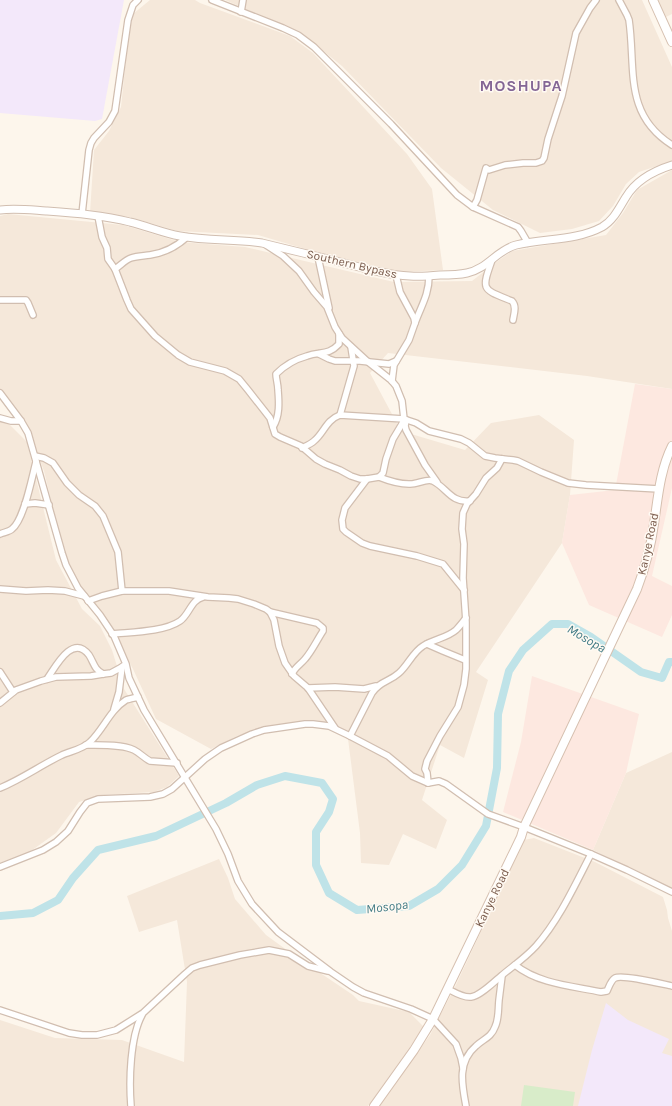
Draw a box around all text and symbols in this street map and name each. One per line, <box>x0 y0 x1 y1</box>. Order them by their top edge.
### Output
district label: MOSHUPA <box>479 76 563 95</box>
street label: Southern Bypass <box>305 247 399 281</box>
street label: Kanye Road <box>635 512 661 576</box>
water label: Mosopa <box>565 621 609 656</box>
street label: Kanye Road <box>472 866 512 930</box>
water label: Mosopa <box>365 896 409 917</box>

